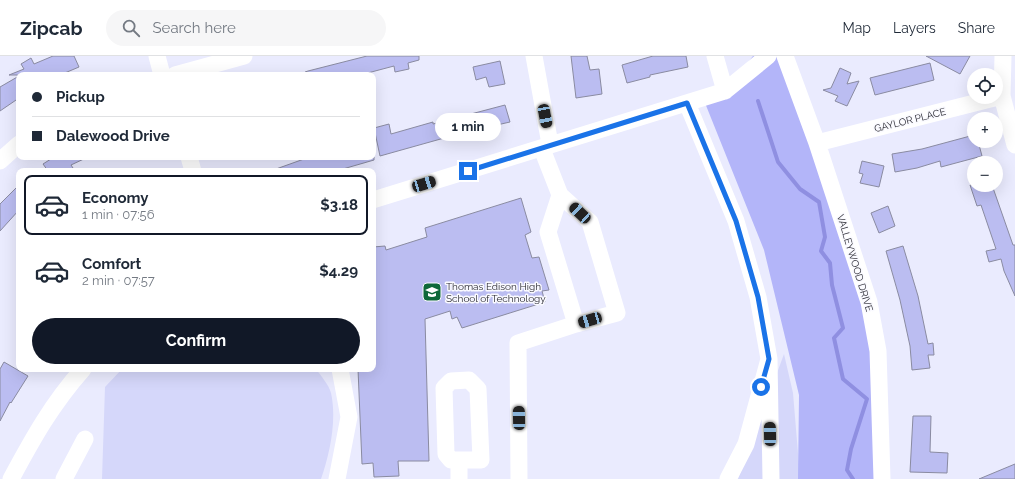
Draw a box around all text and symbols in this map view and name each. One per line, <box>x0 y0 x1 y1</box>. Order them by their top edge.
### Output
search box <box>106 10 386 46</box>
text: Zipcab <box>20 17 82 39</box>
icon: search <box>120 17 142 39</box>
text: Search here <box>152 19 236 37</box>
text: Map <box>843 20 871 36</box>
text: Layers <box>893 20 936 36</box>
text: Share <box>958 20 995 36</box>
map controls <box>967 68 1003 192</box>
button: locate <box>967 68 1003 104</box>
text: Pickup <box>56 88 105 106</box>
car <box>537 103 553 129</box>
street label: GAYLOR PLACE <box>873 106 947 134</box>
button: + <box>967 112 1003 148</box>
callout: 1 min <box>435 113 501 141</box>
text: 1 min <box>452 119 484 134</box>
text: Dalewood Drive <box>56 127 170 145</box>
button: − <box>967 156 1003 192</box>
route end <box>459 162 477 180</box>
car <box>411 175 437 193</box>
icon: car <box>34 187 70 223</box>
text: Economy <box>82 189 149 207</box>
text: $3.18 <box>320 196 358 214</box>
car <box>567 200 593 226</box>
text: 1 min · 07:56 <box>82 207 155 222</box>
street label: VALLEYWOOD DRIVE <box>835 213 875 313</box>
icon: car <box>34 253 70 289</box>
text: Comfort <box>82 255 141 273</box>
text: $4.29 <box>319 262 358 280</box>
text: 2 min · 07:57 <box>82 273 155 288</box>
school or university icon: Thomas Edison High School of Technology <box>421 281 443 303</box>
place label: Thomas Edison High School of Technology <box>446 281 546 304</box>
car <box>577 311 603 329</box>
button: Confirm <box>32 318 360 364</box>
route start <box>752 378 770 396</box>
car <box>513 406 525 430</box>
car <box>764 422 776 446</box>

